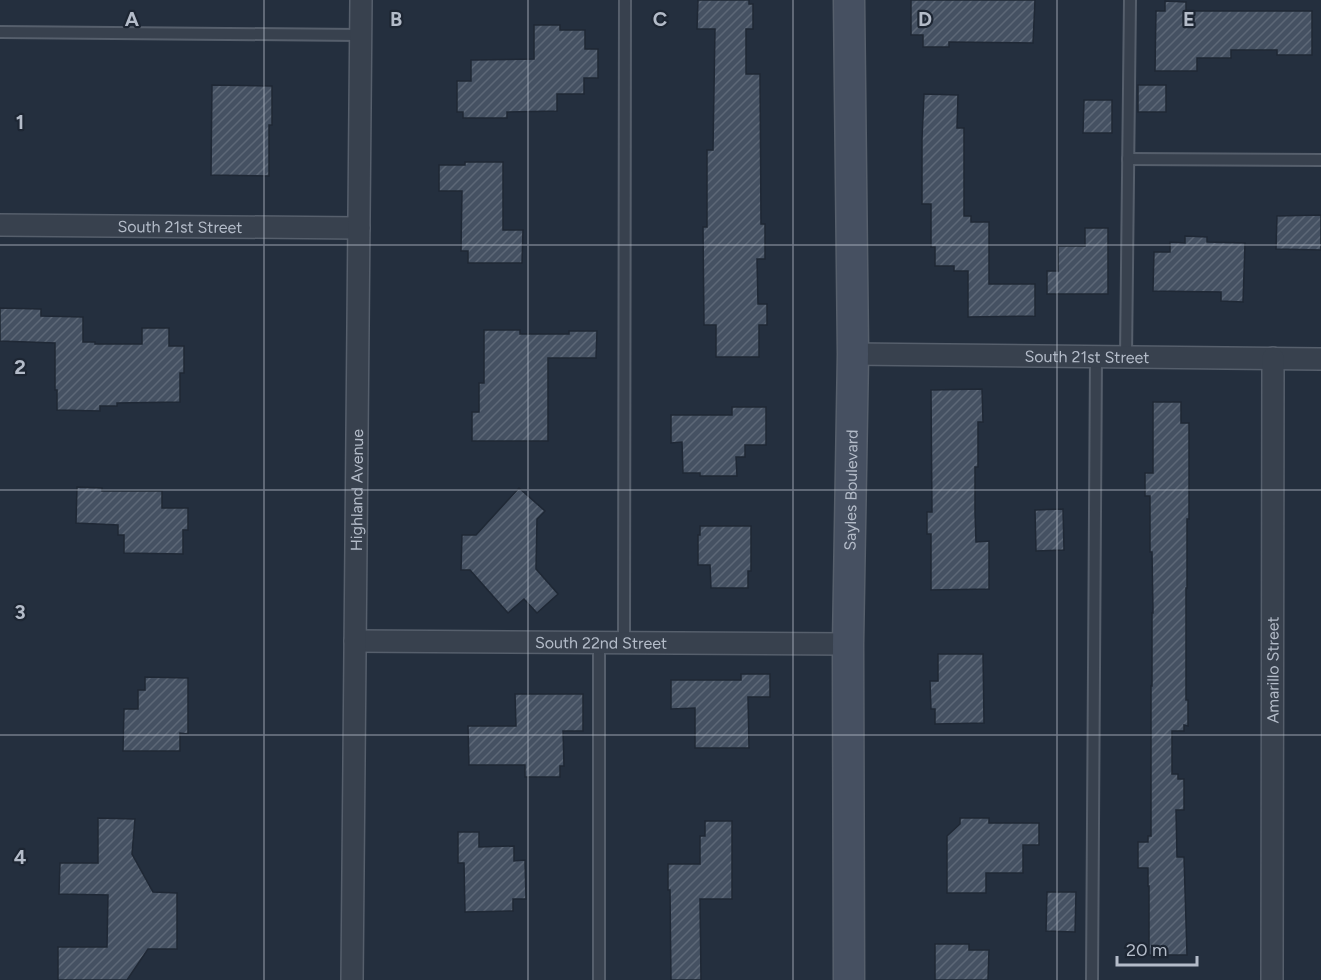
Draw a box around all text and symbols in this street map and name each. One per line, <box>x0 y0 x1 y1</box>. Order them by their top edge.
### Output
text: A <box>125 7 140 31</box>
text: B <box>390 7 402 31</box>
text: C <box>653 7 667 31</box>
text: D <box>918 7 932 31</box>
text: E <box>1183 7 1195 31</box>
text: 1 <box>16 110 24 134</box>
street label: South 21st Street <box>117 217 243 237</box>
street label: South 21st Street <box>1024 347 1150 367</box>
text: 2 <box>14 355 26 379</box>
street label: Highland Avenue <box>347 429 367 551</box>
street label: Sayles Boulevard <box>841 429 862 551</box>
text: 3 <box>14 600 26 624</box>
street label: Amarillo Street <box>1263 617 1283 723</box>
street label: South 22nd Street <box>535 633 667 653</box>
text: 4 <box>14 845 27 869</box>
scale bar <box>1117 929 1196 967</box>
text: 20 m <box>1126 939 1167 961</box>

